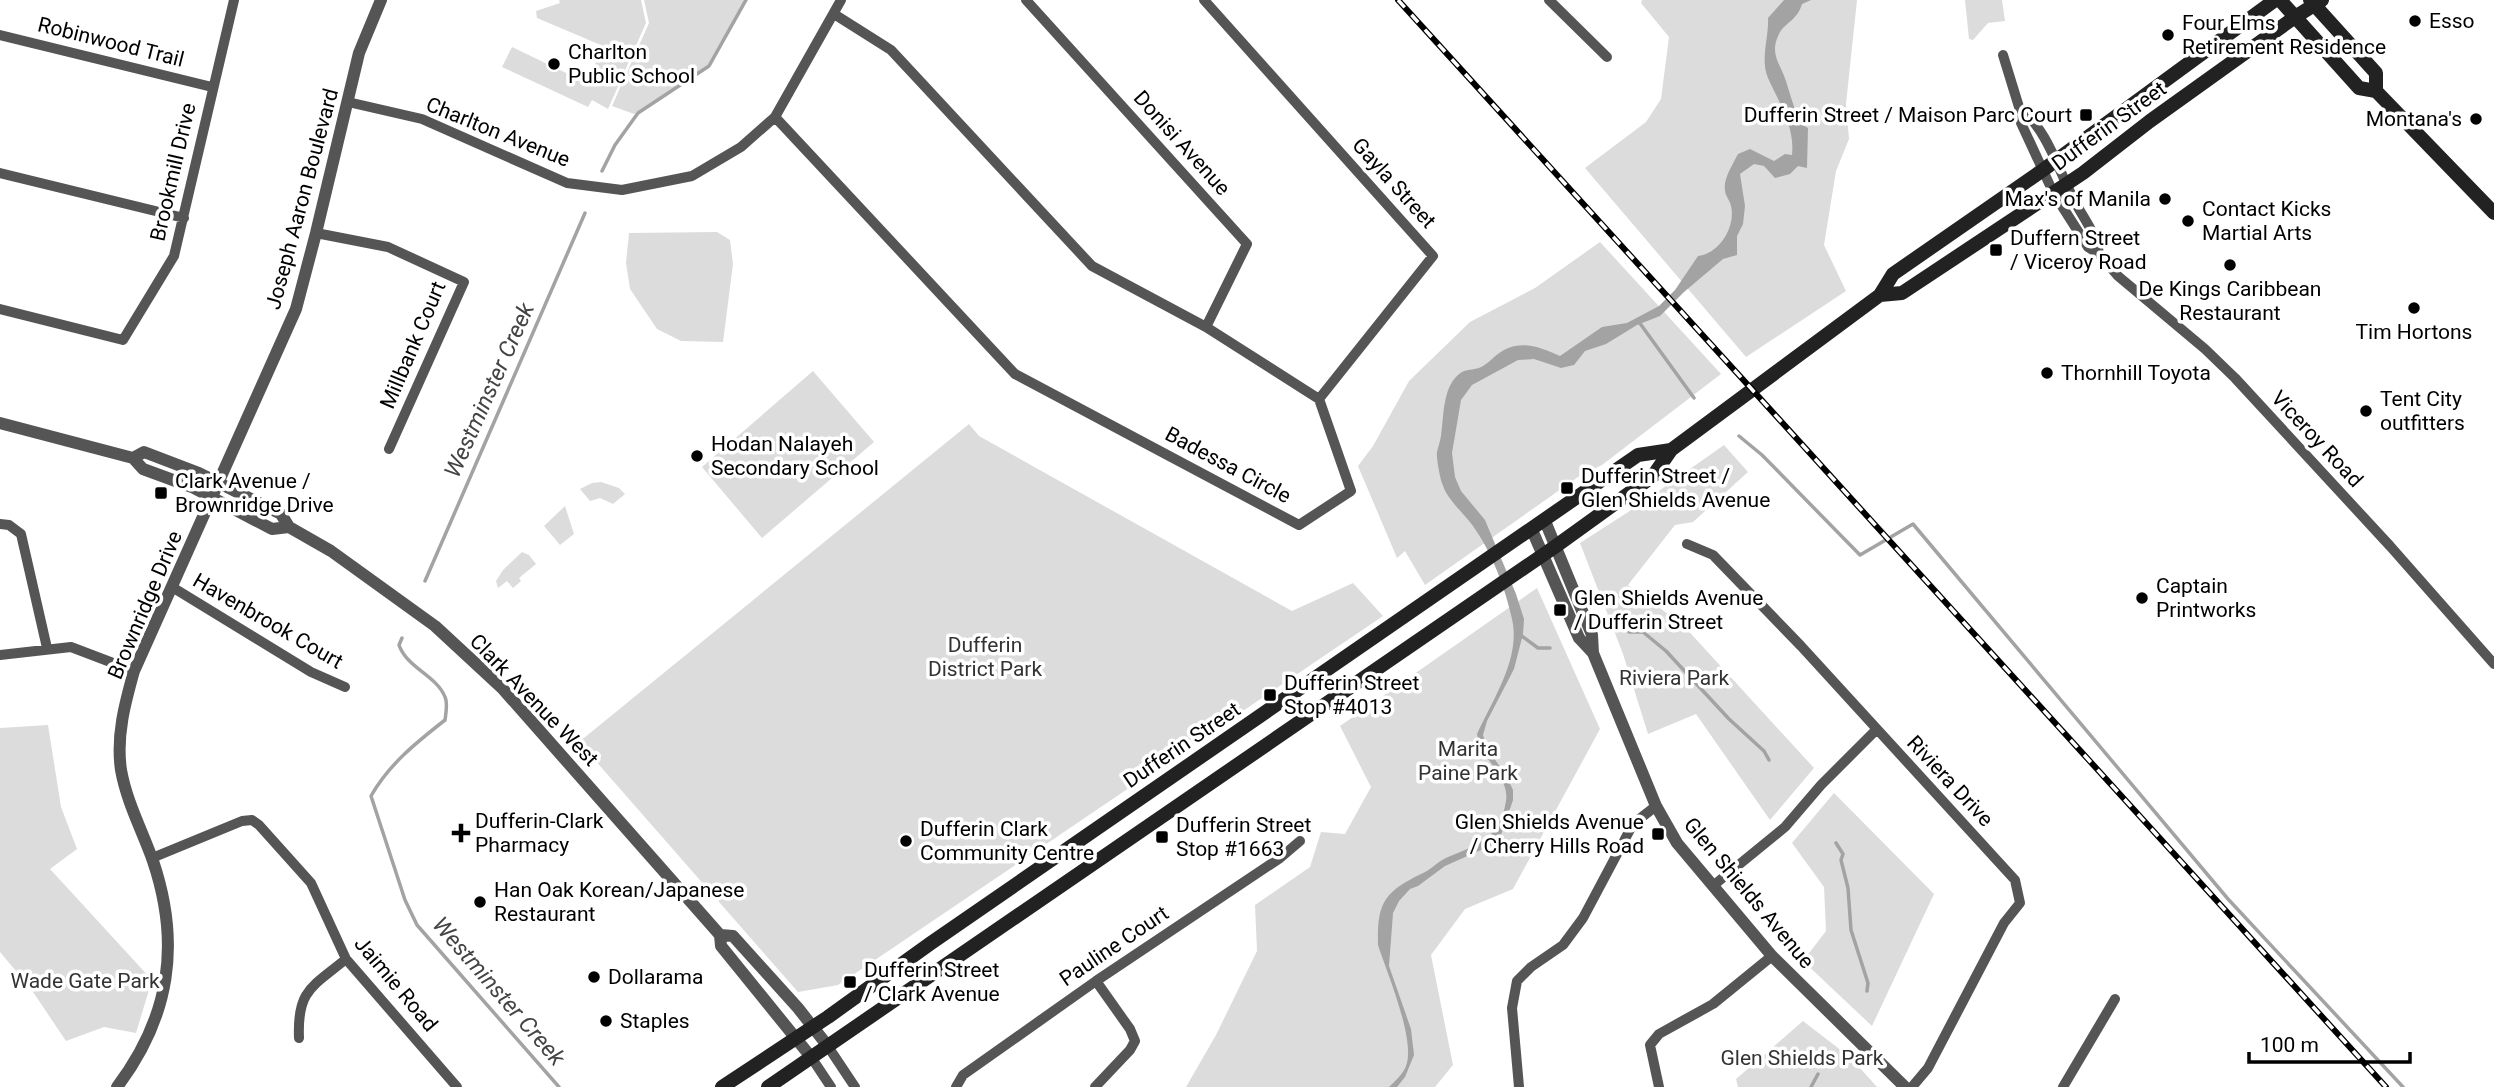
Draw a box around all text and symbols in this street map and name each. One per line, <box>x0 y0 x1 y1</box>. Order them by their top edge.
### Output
place label: Esso <box>2429 9 2475 33</box>
place label: Four Elms Retirement Residence <box>2182 11 2386 59</box>
street label: Robinwood Trail <box>35 12 187 72</box>
marker: Esso <box>2407 13 2423 29</box>
marker: Four Elms Retirement Residence <box>2160 27 2176 43</box>
place label: Charlton Public School <box>568 40 695 88</box>
marker: Charlton Public School <box>546 56 562 72</box>
street label: Dufferin Street <box>2047 76 2171 175</box>
street label: Joseph Aaron Boulevard <box>261 86 343 312</box>
street label: Donisi Avenue <box>1129 86 1235 200</box>
street label: Charlton Avenue <box>423 92 573 172</box>
street label: Brookmill Drive <box>145 101 201 243</box>
place label: Dufferin Street / Maison Parc Court <box>1744 103 2072 127</box>
marker: Dufferin Street / Maison Parc Court <box>2078 107 2094 123</box>
place label: Montana's <box>2366 107 2462 131</box>
marker: Montana's <box>2468 111 2484 127</box>
street label: Gayla Street <box>1347 133 1441 233</box>
place label: Max's of Manila <box>2004 187 2151 211</box>
marker: Max's of Manila <box>2157 191 2173 207</box>
place label: Contact Kicks Martial Arts <box>2202 197 2331 245</box>
marker: Contact Kicks Martial Arts <box>2180 213 2196 229</box>
place label: Duffern Street / Viceroy Road <box>2010 226 2147 274</box>
marker: Duffern Street / Viceroy Road <box>1988 242 2004 258</box>
marker: De Kings Caribbean Restaurant <box>2222 257 2238 273</box>
place label: De Kings Caribbean Restaurant <box>2139 277 2321 325</box>
street label: Millbank Court <box>375 278 451 412</box>
water label: Westminster Creek <box>439 298 540 482</box>
marker: Tim Hortons <box>2406 300 2422 316</box>
place label: Tim Hortons <box>2356 320 2472 344</box>
place label: Thornhill Toyota <box>2061 361 2211 385</box>
marker: Thornhill Toyota <box>2039 365 2055 381</box>
street label: Viceroy Road <box>2266 386 2368 492</box>
place label: Tent City outfitters <box>2380 387 2465 435</box>
marker: Tent City outfitters <box>2358 403 2374 419</box>
street label: Badessa Circle <box>1161 422 1295 508</box>
place label: Hodan Nalayeh Secondary School <box>711 432 879 480</box>
marker: Hodan Nalayeh Secondary School <box>689 448 705 464</box>
place label: Dufferin Street / Glen Shields Avenue <box>1581 464 1770 512</box>
place label: Clark Avenue / Brownridge Drive <box>175 469 334 517</box>
marker: Dufferin Street / Glen Shields Avenue <box>1559 480 1575 496</box>
marker: Clark Avenue / Brownridge Drive <box>153 485 169 501</box>
street label: Brownridge Drive <box>103 527 187 683</box>
street label: Havenbrook Court <box>189 568 347 674</box>
place label: Captain Printworks <box>2156 574 2256 622</box>
place label: Glen Shields Avenue / Dufferin Street <box>1574 586 1763 634</box>
marker: Captain Printworks <box>2134 590 2150 606</box>
marker: Glen Shields Avenue / Dufferin Street <box>1552 602 1568 618</box>
street label: Clark Avenue West <box>465 629 603 771</box>
park label: Dufferin District Park <box>928 633 1042 681</box>
park label: Riviera Park <box>1619 666 1729 690</box>
place label: Dufferin Street Stop #4013 <box>1284 671 1419 719</box>
marker: Dufferin Street Stop #4013 <box>1262 687 1278 703</box>
street label: Dufferin Street <box>1119 697 1245 793</box>
street label: Riviera Drive <box>1902 731 1998 831</box>
park label: Marita Paine Park <box>1418 737 1518 785</box>
place label: Dufferin-Clark Pharmacy <box>475 809 604 857</box>
place label: Glen Shields Avenue / Cherry Hills Road <box>1455 810 1644 858</box>
place label: Dufferin Street Stop #1663 <box>1176 813 1311 861</box>
street label: Glen Shields Avenue <box>1679 813 1819 973</box>
place label: Dufferin Clark Community Centre <box>920 817 1094 865</box>
marker: Dufferin-Clark Pharmacy <box>453 825 469 841</box>
marker: Glen Shields Avenue / Cherry Hills Road <box>1650 826 1666 842</box>
marker: Dufferin Street Stop #1663 <box>1154 829 1170 845</box>
marker: Dufferin Clark Community Centre <box>898 833 914 849</box>
place label: Han Oak Korean/Japanese Restaurant <box>494 878 744 926</box>
marker: Han Oak Korean/Japanese Restaurant <box>472 894 488 910</box>
street label: Pauline Court <box>1055 901 1173 991</box>
water label: Westminster Creek <box>427 912 571 1072</box>
street label: Jaimie Road <box>349 932 443 1036</box>
place label: Dufferin Street / Clark Avenue <box>864 958 1000 1006</box>
place label: Dollarama <box>608 965 703 989</box>
park label: Wade Gate Park <box>10 969 160 993</box>
marker: Dollarama <box>586 969 602 985</box>
marker: Dufferin Street / Clark Avenue <box>842 974 858 990</box>
place label: Staples <box>620 1009 690 1033</box>
marker: Staples <box>598 1013 614 1029</box>
scale bar <box>2249 1020 2410 1064</box>
text: 100 m <box>2260 1033 2319 1057</box>
park label: Glen Shields Park <box>1721 1046 1884 1070</box>

